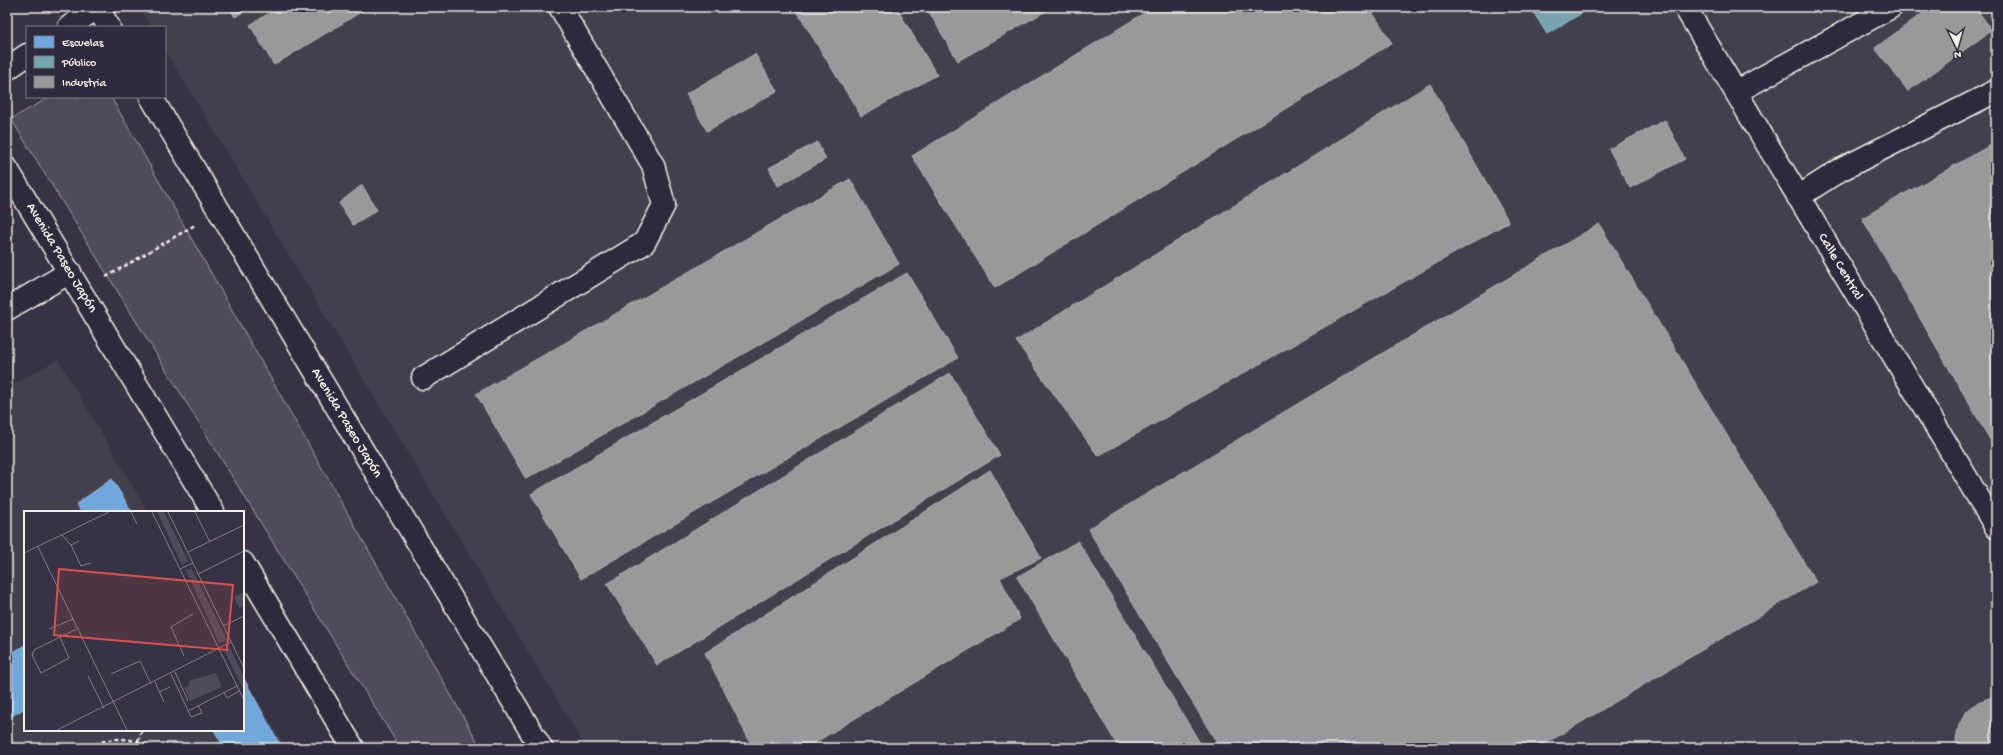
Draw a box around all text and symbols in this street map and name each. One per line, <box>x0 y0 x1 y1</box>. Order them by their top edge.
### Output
legend <box>26 26 166 98</box>
north arrow <box>1937 26 1977 66</box>
text: Escuelas <box>62 37 104 51</box>
text: N <box>1954 48 1962 60</box>
text: Público <box>61 57 96 71</box>
text: Industria <box>62 77 106 91</box>
street label: Avenida Paseo Japón <box>22 200 101 316</box>
street label: Calle Central <box>1813 230 1867 304</box>
street label: Avenida Paseo Japón <box>307 365 386 481</box>
inset map <box>24 511 244 731</box>

